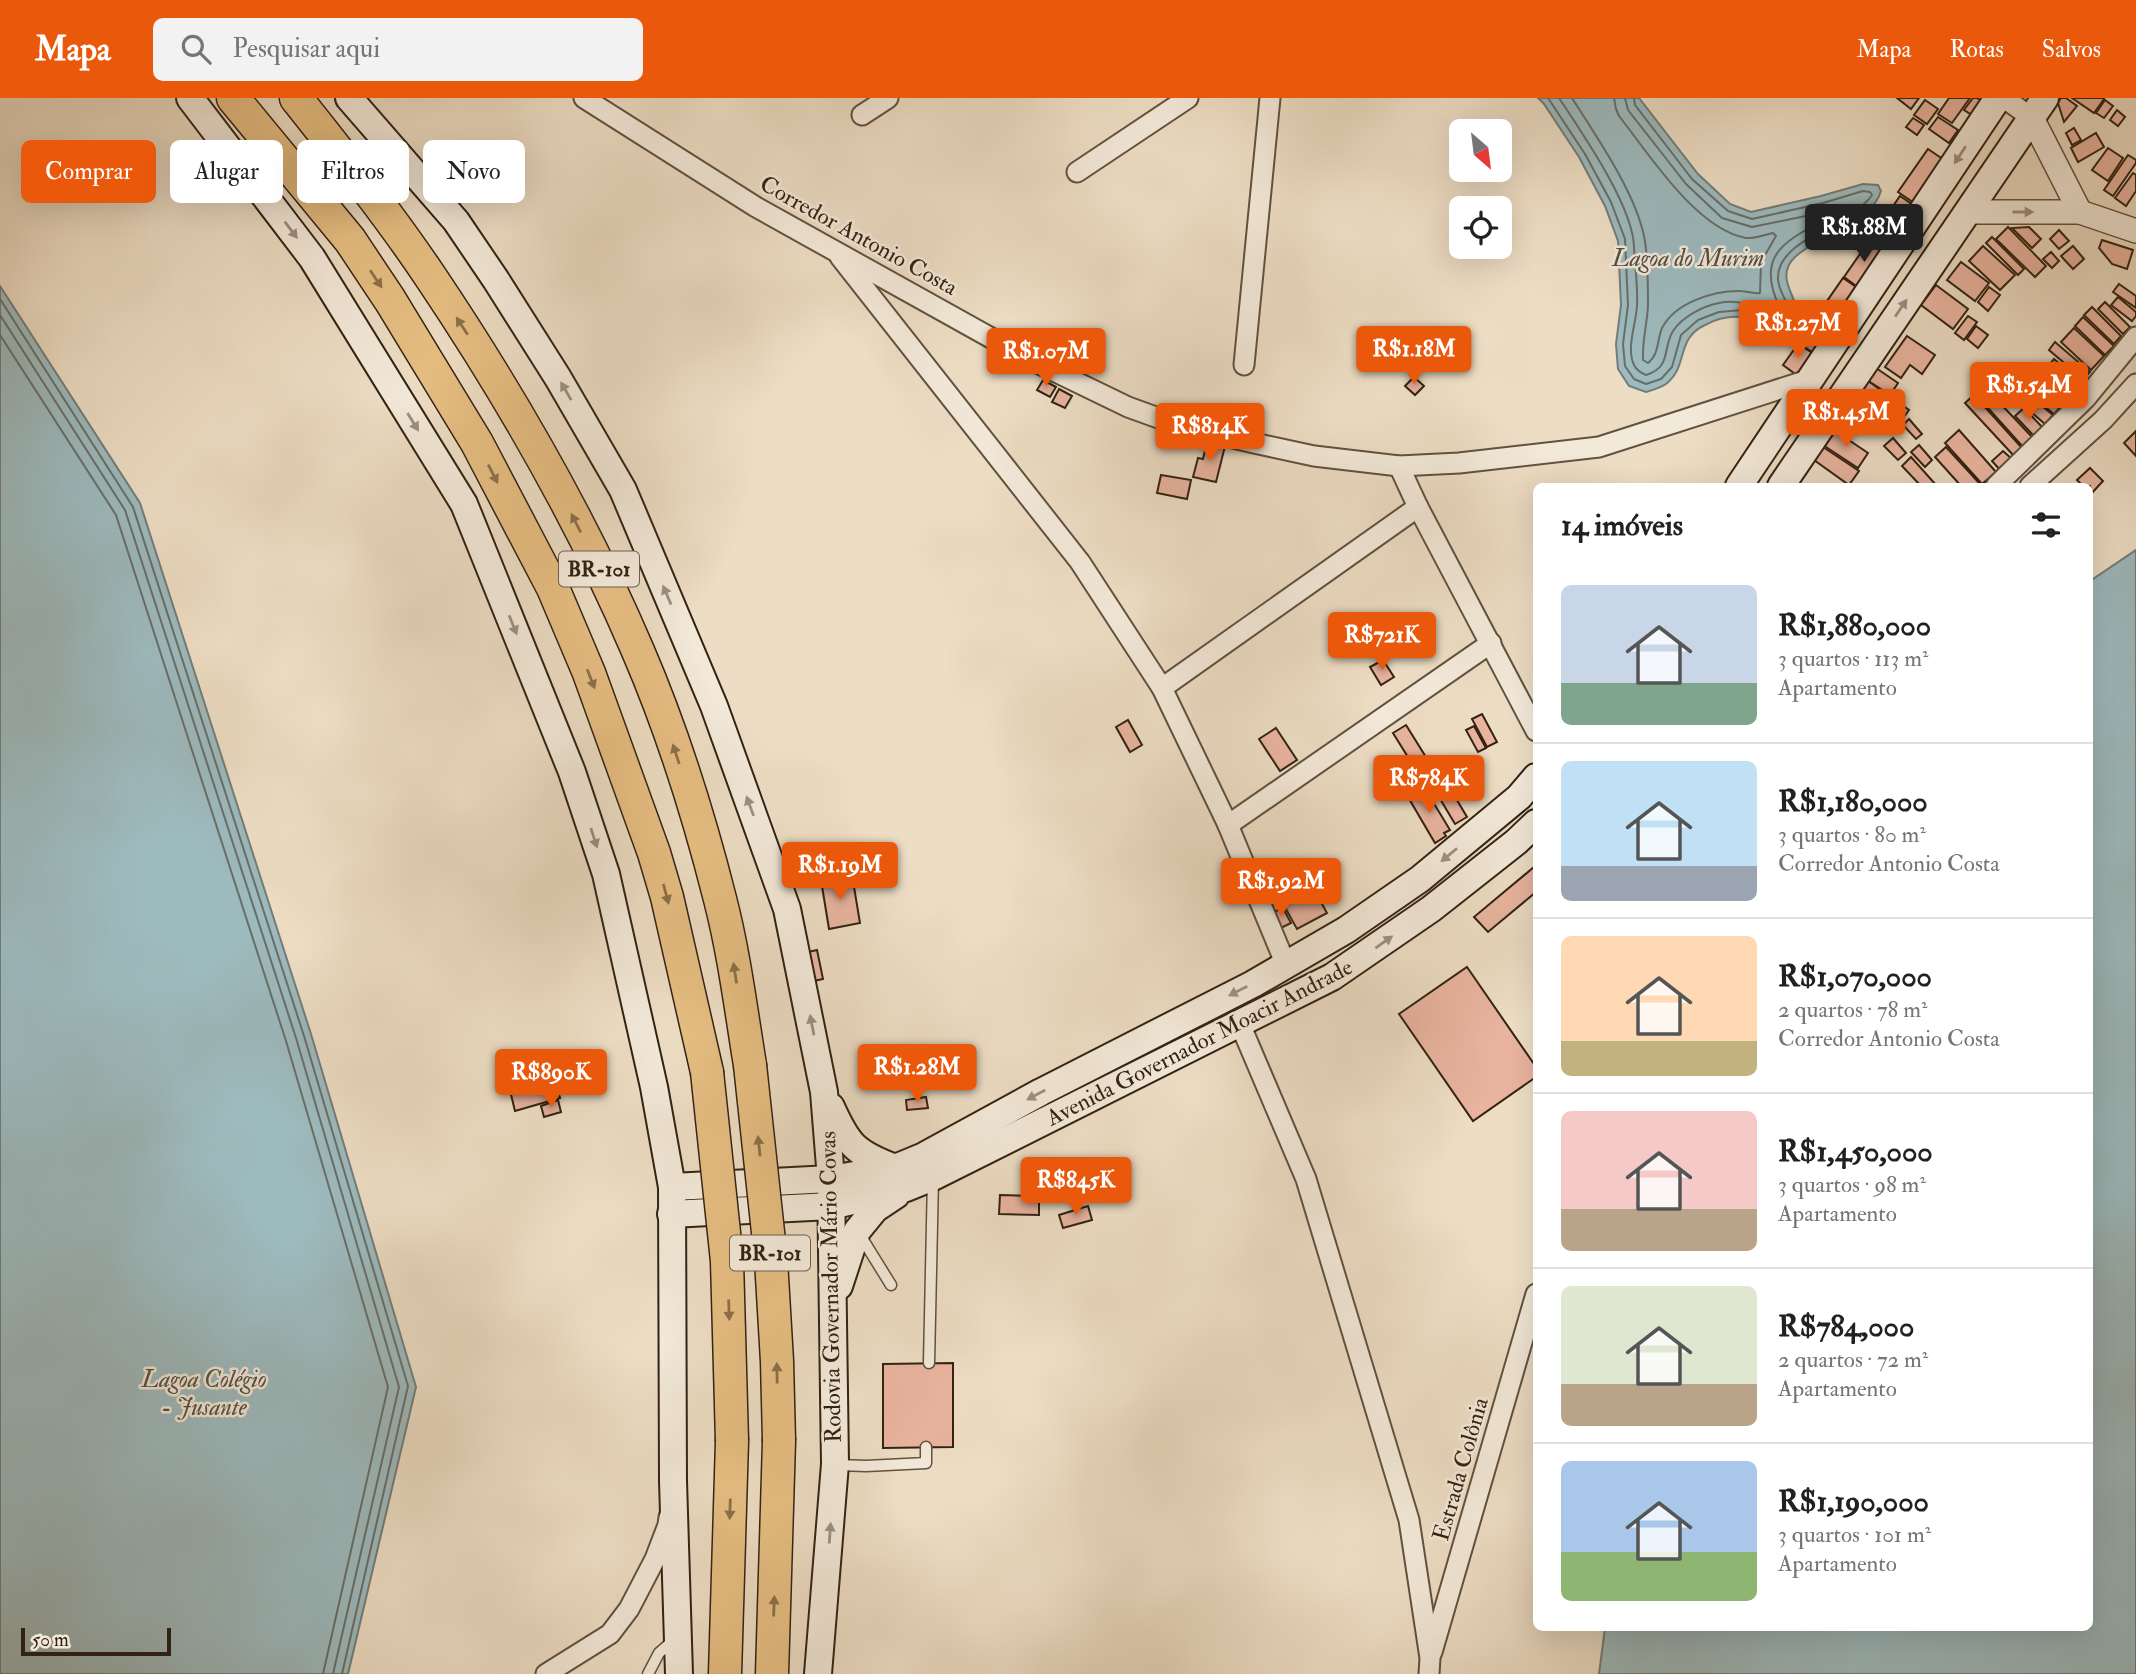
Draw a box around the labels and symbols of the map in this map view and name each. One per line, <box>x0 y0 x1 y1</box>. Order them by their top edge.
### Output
north arrow <box>1449 119 1512 182</box>
one-way arrow <box>1953 146 1967 164</box>
street label: Corredor Antonio Costa <box>755 169 963 302</box>
pin: R$1.88M <box>1799 204 1929 264</box>
one-way arrow <box>2012 206 2034 218</box>
one-way arrow <box>283 221 297 239</box>
water label: Lagoa do Murim <box>1611 243 1764 274</box>
one-way arrow <box>369 270 383 288</box>
one-way arrow <box>1894 299 1907 318</box>
pin: R$1.27M <box>1733 300 1863 360</box>
one-way arrow <box>456 317 469 336</box>
pin: R$1.18M <box>1349 327 1479 386</box>
pin: R$1.07M <box>981 328 1111 388</box>
pin: R$1.54M <box>1964 362 2094 422</box>
one-way arrow <box>560 382 572 401</box>
pin: R$1.45M <box>1781 390 1911 449</box>
pin: R$814K <box>1153 404 1267 463</box>
one-way arrow <box>407 412 420 431</box>
one-way arrow <box>487 464 499 484</box>
one-way arrow <box>571 513 582 533</box>
road number: BR-101 <box>559 552 639 587</box>
one-way arrow <box>661 584 672 605</box>
pin: R$721K <box>1325 612 1439 672</box>
one-way arrow <box>507 615 518 636</box>
one-way arrow <box>586 669 597 690</box>
one-way arrow <box>670 743 681 764</box>
pin: R$784K <box>1372 756 1486 815</box>
one-way arrow <box>744 796 755 817</box>
one-way arrow <box>589 828 600 849</box>
pin: R$1.19M <box>775 842 905 902</box>
one-way arrow <box>1441 847 1459 862</box>
pin: R$1.92M <box>1216 858 1346 918</box>
one-way arrow <box>661 884 671 905</box>
one-way arrow <box>1375 935 1393 949</box>
street label: Avenida Governador Moacir Andrade <box>1040 952 1358 1133</box>
one-way arrow <box>729 962 740 984</box>
one-way arrow <box>1228 986 1248 997</box>
one-way arrow <box>806 1014 817 1036</box>
pin: R$1.28M <box>852 1044 982 1104</box>
pin: R$890K <box>494 1049 608 1109</box>
one-way arrow <box>1026 1090 1046 1101</box>
street label: Rodovia Governador Mário Covas <box>813 1131 848 1443</box>
one-way arrow <box>753 1135 764 1157</box>
pin: R$845K <box>1019 1158 1133 1217</box>
road number: BR-101 <box>730 1236 810 1270</box>
one-way arrow <box>723 1300 734 1322</box>
one-way arrow <box>772 1362 783 1384</box>
water label: Lagoa Colégio - Jusante <box>141 1364 266 1423</box>
street label: Estrada Colônia <box>1426 1394 1495 1544</box>
one-way arrow <box>725 1498 736 1520</box>
one-way arrow <box>825 1521 836 1543</box>
one-way arrow <box>769 1595 780 1617</box>
scale bar <box>21 1625 172 1657</box>

